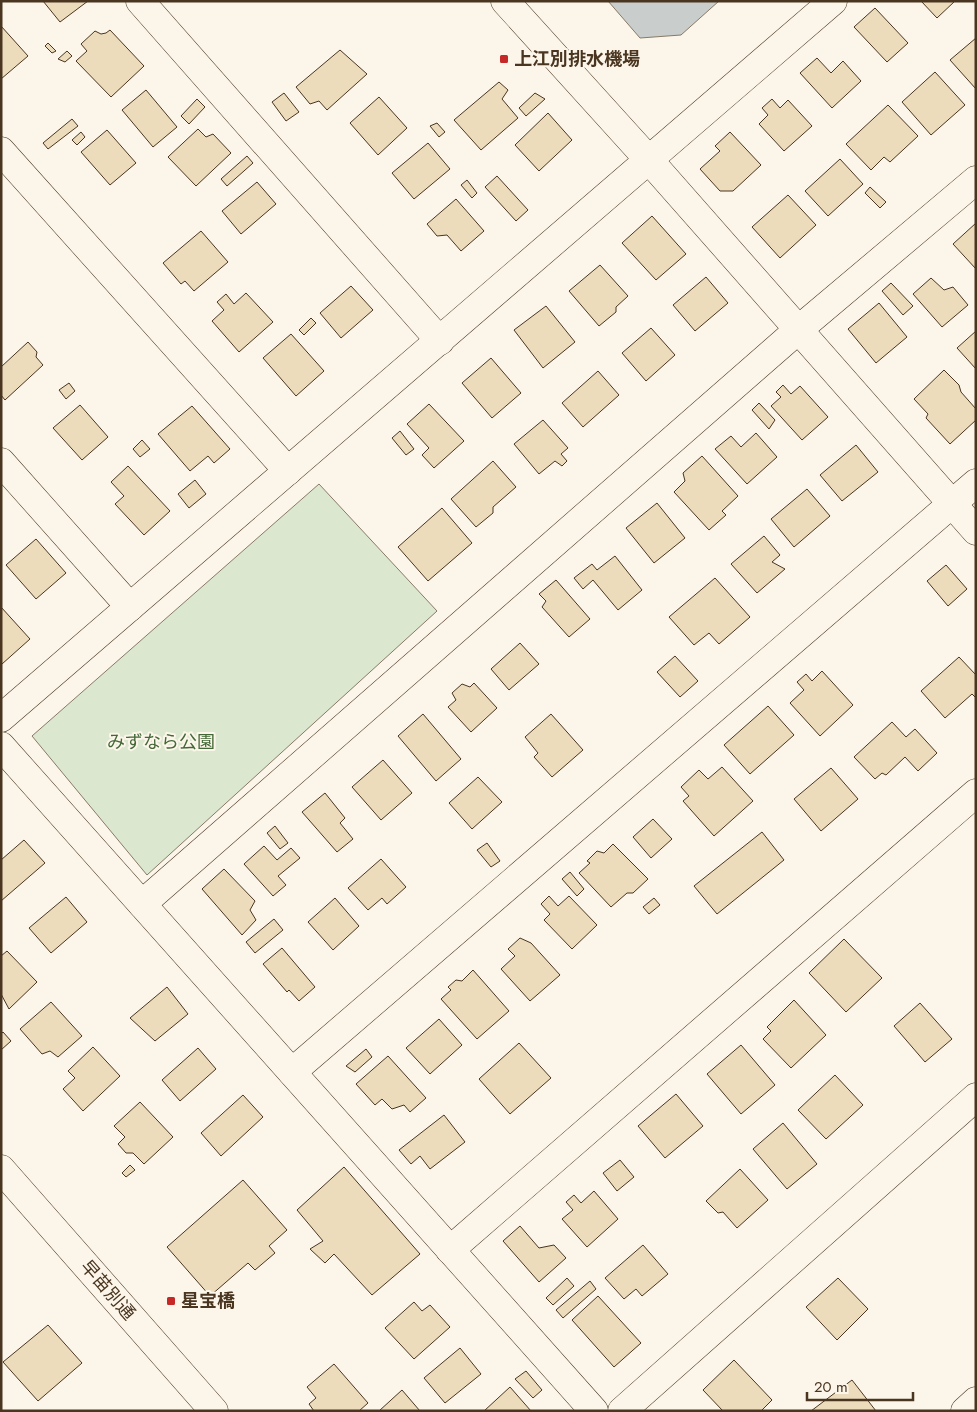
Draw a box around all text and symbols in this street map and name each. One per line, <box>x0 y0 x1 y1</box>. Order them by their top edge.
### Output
place label: 上江別排水機場 <box>514 46 640 72</box>
marker: 上江別排水機場 <box>498 53 510 65</box>
park label: みずなら公園 <box>107 729 215 755</box>
street label: 早苗別通 <box>75 1254 141 1326</box>
place label: 星宝橋 <box>181 1288 235 1314</box>
marker: 星宝橋 <box>165 1295 177 1307</box>
scale bar <box>807 1370 913 1402</box>
text: 20 m <box>814 1376 848 1398</box>

